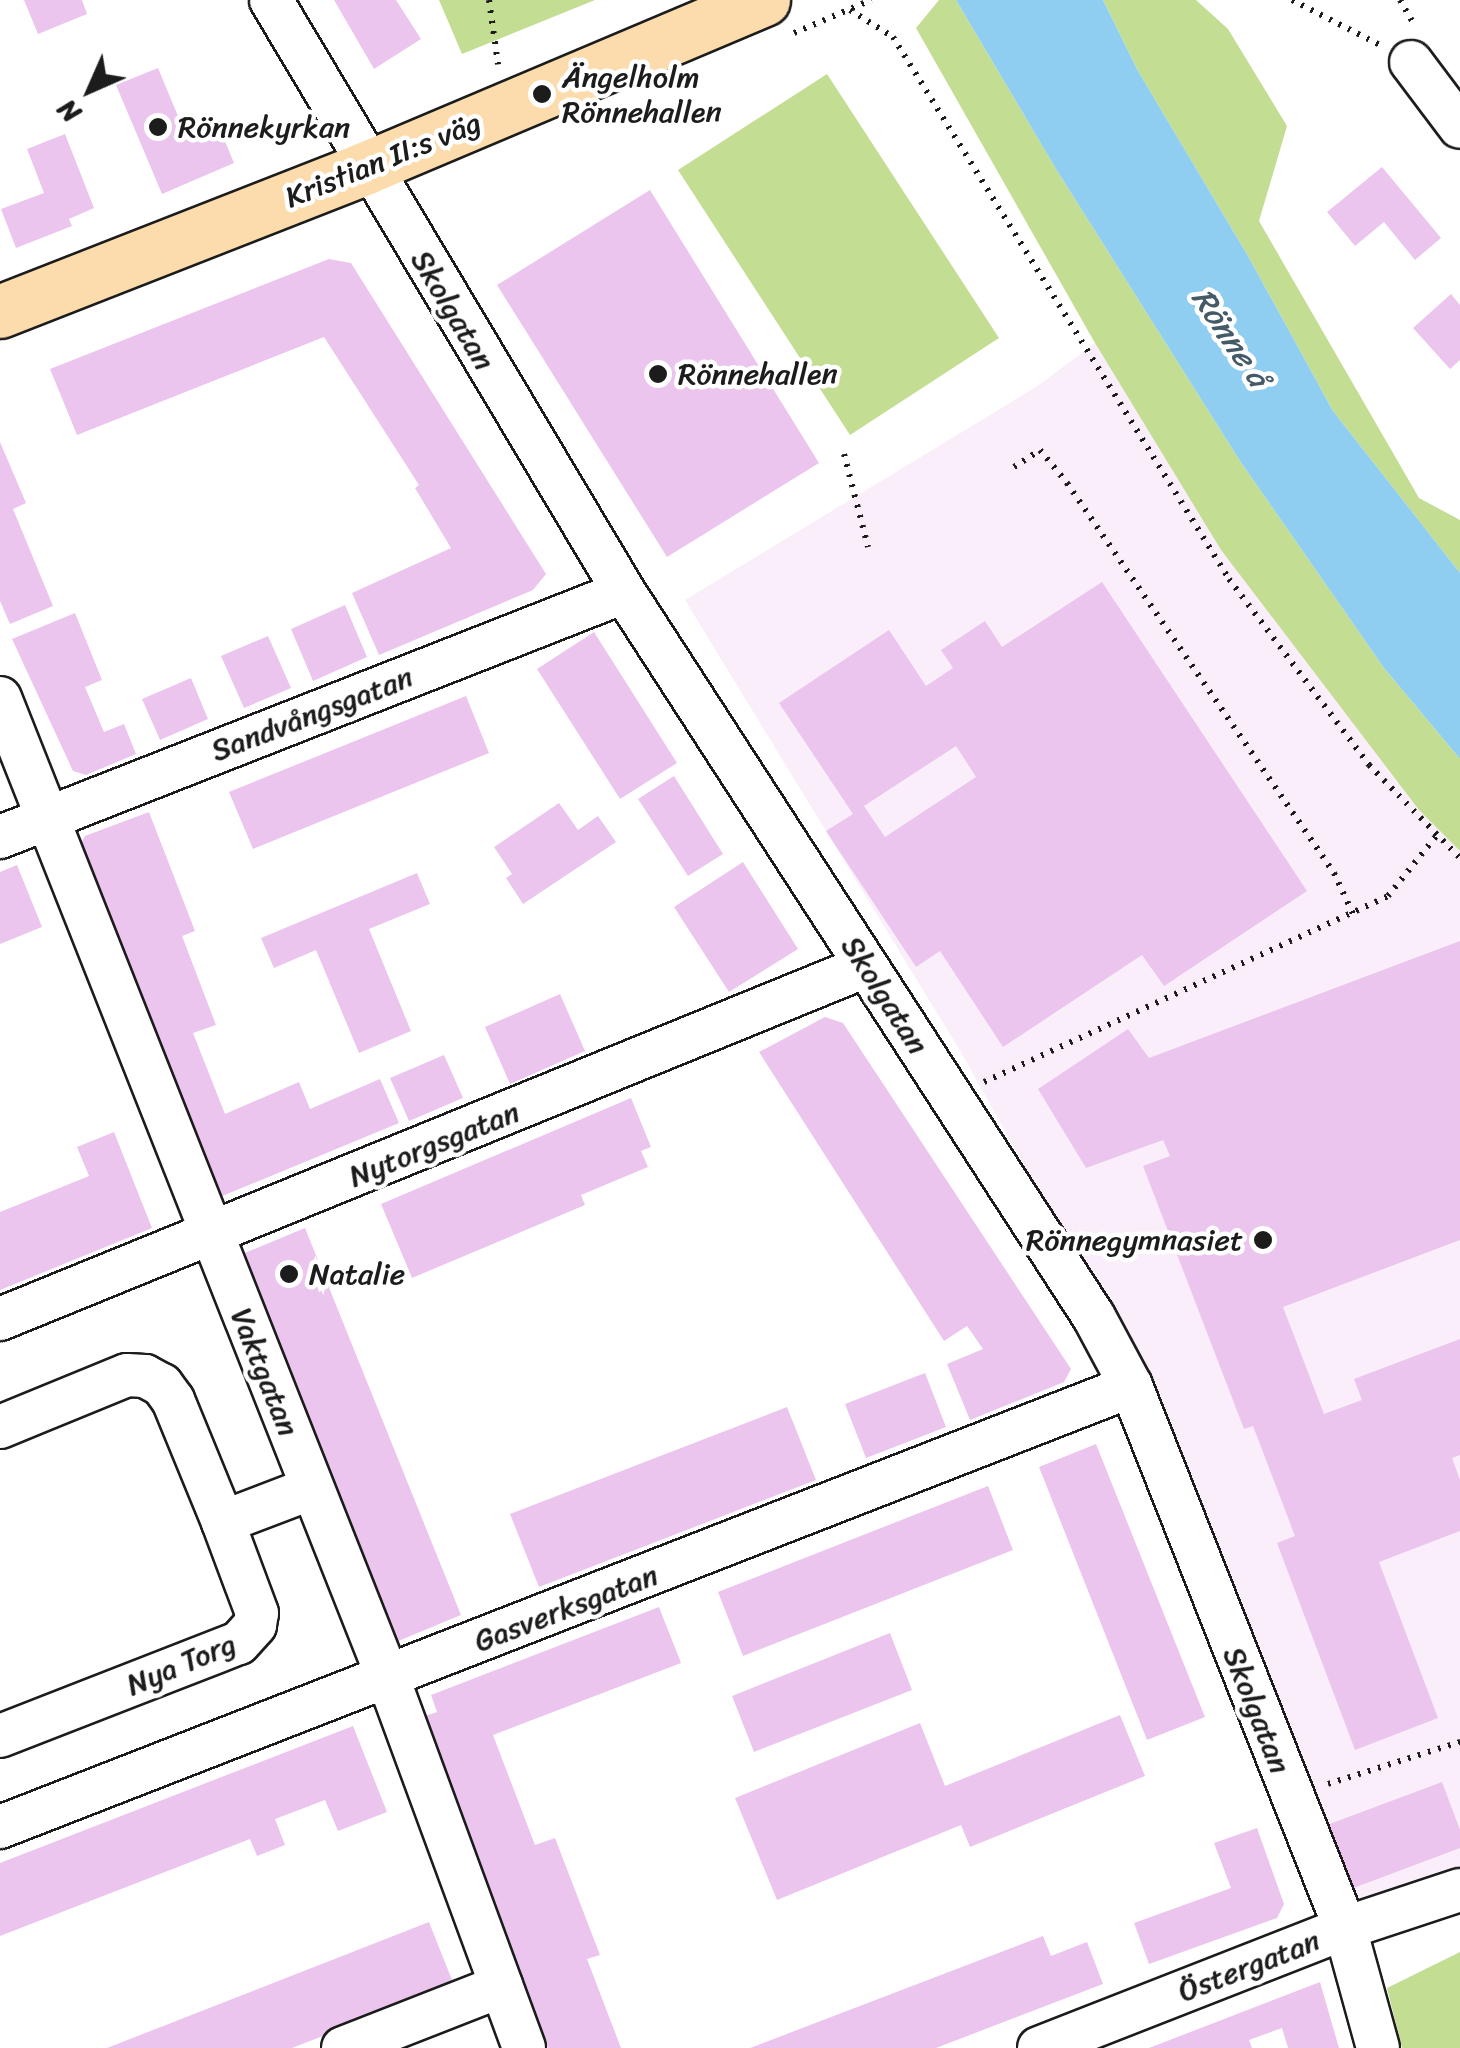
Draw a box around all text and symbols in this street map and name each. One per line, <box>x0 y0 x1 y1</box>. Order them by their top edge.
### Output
north arrow <box>40 40 140 140</box>
place label: Ängelholm Rönnehallen <box>562 59 722 130</box>
marker: Ängelholm Rönnehallen <box>531 83 553 105</box>
text: N <box>44 87 93 136</box>
street label: Kristian II:s väg <box>280 104 486 216</box>
place label: Rönnekyrkan <box>178 109 350 145</box>
marker: Rönnekyrkan <box>147 116 169 138</box>
street label: Skolgatan <box>403 244 503 376</box>
water label: Rönne å <box>1183 281 1277 395</box>
place label: Rönnehallen <box>678 356 838 392</box>
marker: Rönnehallen <box>647 363 669 385</box>
street label: Sandvångsgatan <box>206 659 418 769</box>
street label: Skolgatan <box>834 929 936 1061</box>
street label: Nytorgsgatan <box>344 1094 524 1194</box>
place label: Rönnegymnasiet <box>1026 1222 1243 1258</box>
marker: Rönnegymnasiet <box>1252 1229 1274 1251</box>
place label: Natalie <box>309 1256 405 1292</box>
marker: Natalie <box>278 1263 300 1285</box>
street label: Vaktgatan <box>223 1303 307 1441</box>
street label: Gasverksgatan <box>469 1557 663 1659</box>
street label: Nya Torg <box>121 1625 241 1703</box>
street label: Skolgatan <box>1215 1642 1299 1778</box>
street label: Östergatan <box>1173 1923 1325 2009</box>

